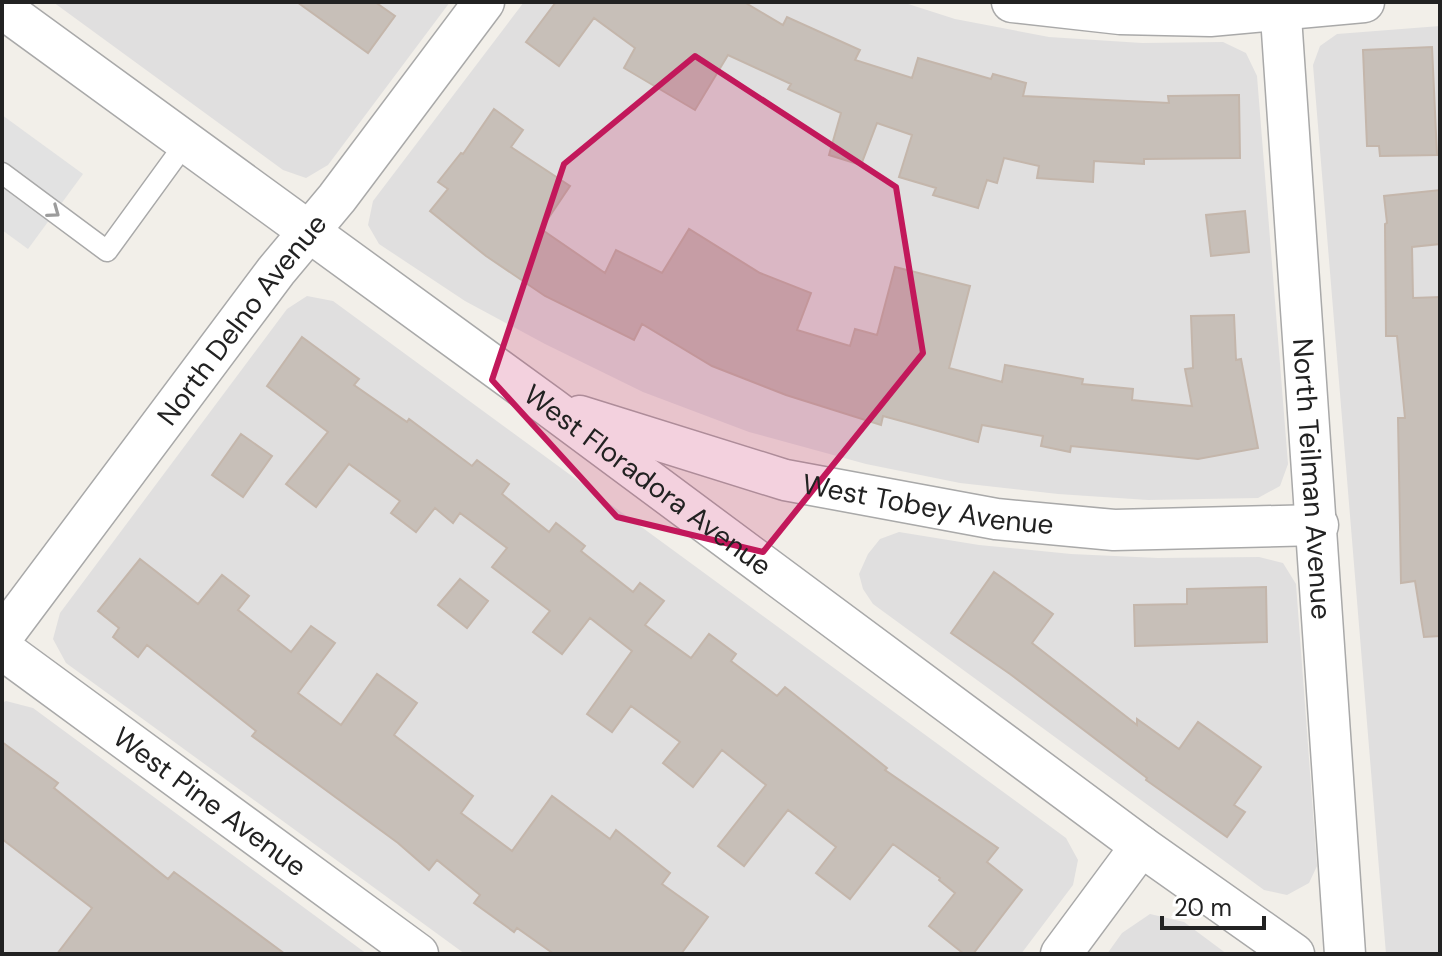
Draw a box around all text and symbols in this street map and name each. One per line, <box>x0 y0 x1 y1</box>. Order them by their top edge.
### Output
one-way arrow <box>46 202 60 217</box>
street label: North Delno Avenue <box>149 206 335 433</box>
street label: North Teilman Avenue <box>1284 337 1340 621</box>
street label: West Floradora Avenue <box>517 376 779 584</box>
street label: West Tobey Avenue <box>799 466 1055 543</box>
street label: West Pine Avenue <box>106 719 314 885</box>
scale bar <box>1162 880 1264 930</box>
text: 20 m <box>1174 892 1232 923</box>

